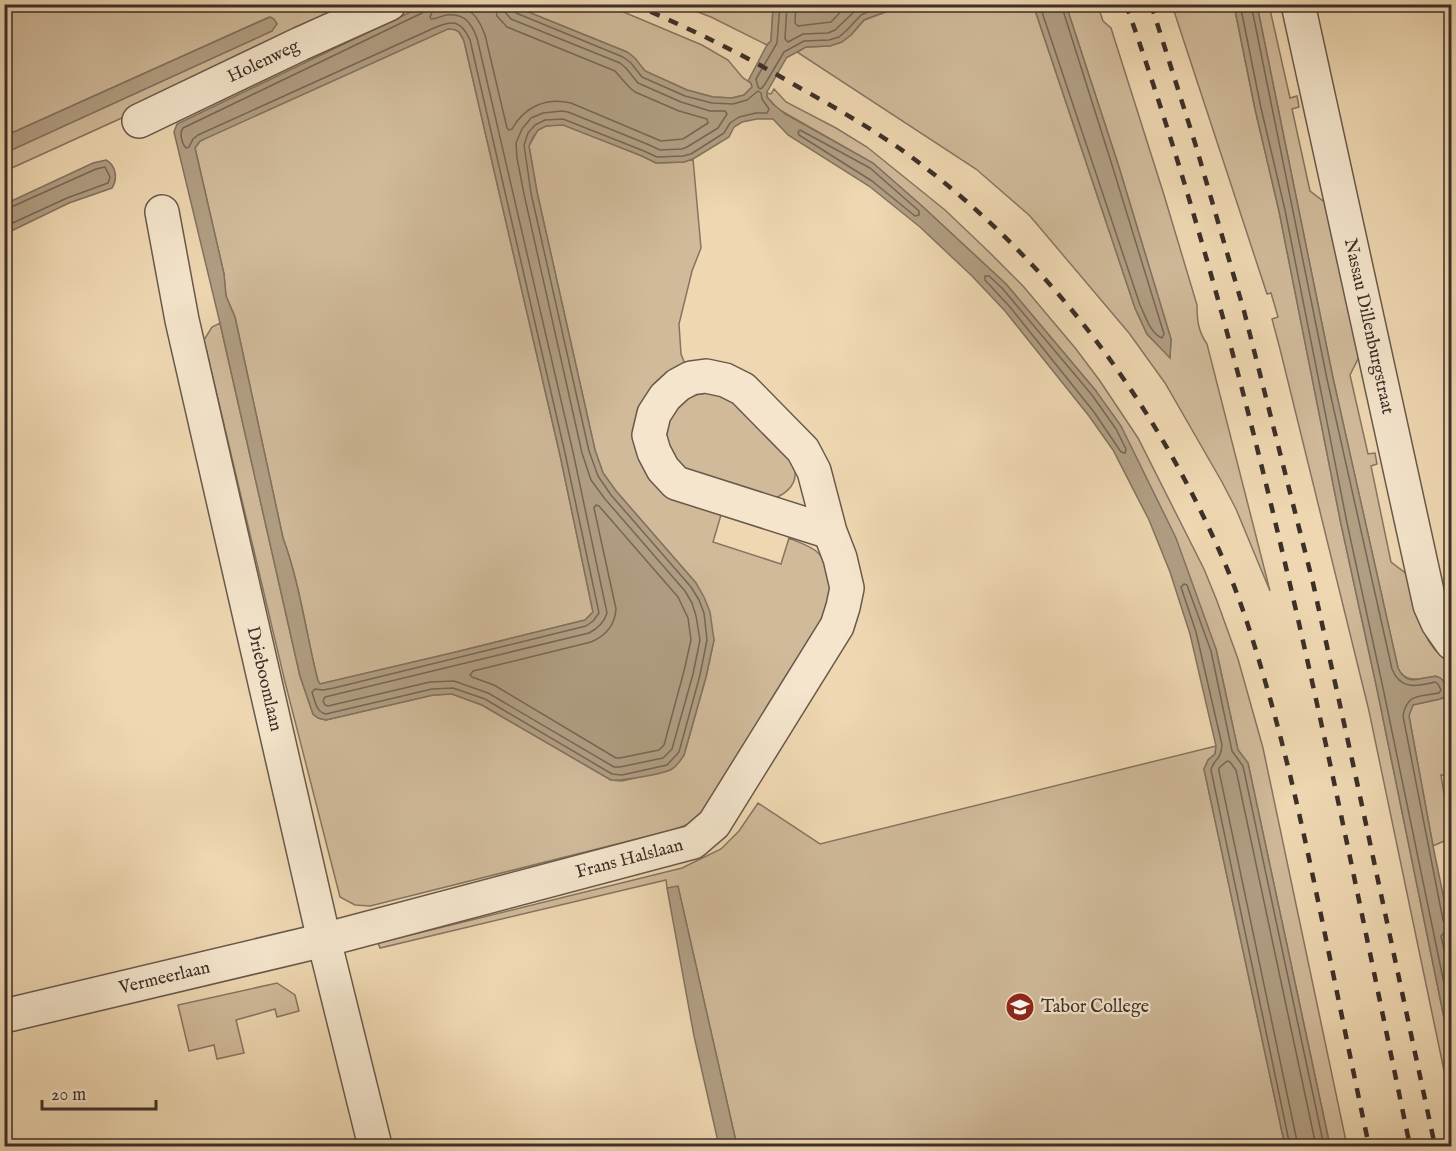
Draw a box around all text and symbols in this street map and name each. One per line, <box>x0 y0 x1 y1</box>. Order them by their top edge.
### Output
street label: Holenweg <box>224 34 303 88</box>
street label: Nassau Dillenburgstraat <box>1338 236 1399 416</box>
street label: Drieboomlaan <box>241 624 287 734</box>
street label: Frans Halslaan <box>573 834 686 884</box>
street label: Vermeerlaan <box>116 956 213 1000</box>
school or university icon: Tabor College <box>1004 991 1036 1023</box>
place label: Tabor College <box>1041 996 1149 1019</box>
scale bar <box>42 1073 156 1111</box>
text: 20 m <box>51 1084 86 1107</box>

